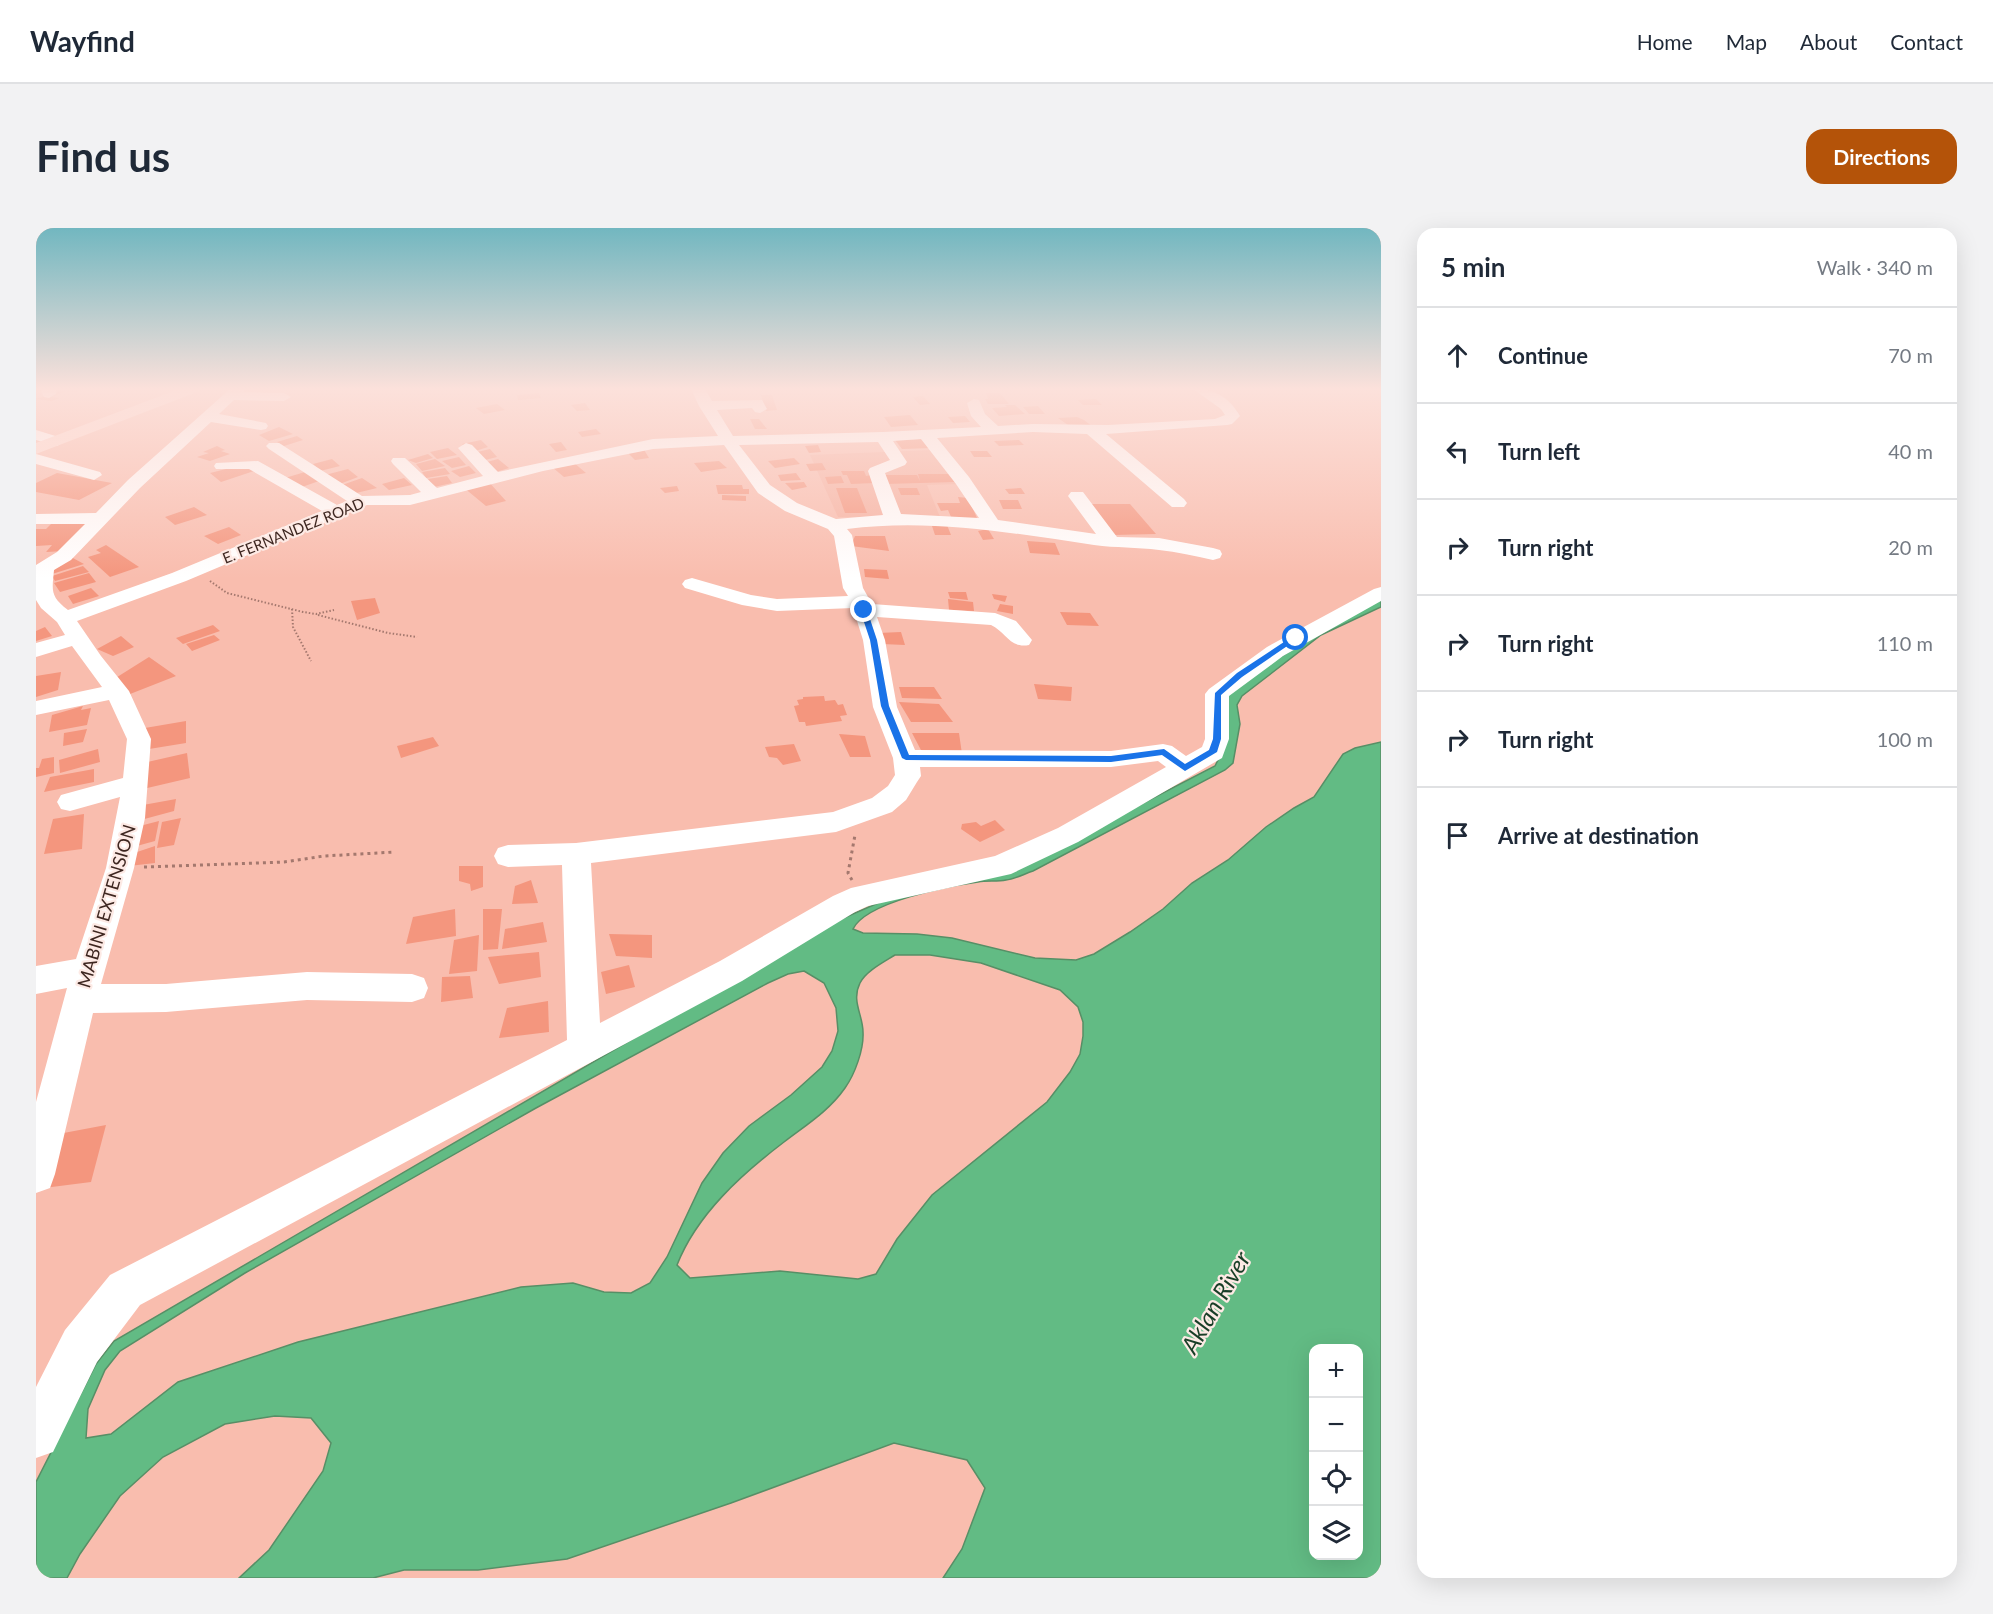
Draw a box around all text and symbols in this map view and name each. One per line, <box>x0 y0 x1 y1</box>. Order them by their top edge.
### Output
text: Wayfind <box>30 24 135 58</box>
text: Home <box>1637 29 1693 54</box>
text: Map <box>1726 29 1767 54</box>
text: About <box>1800 29 1857 54</box>
text: Contact <box>1890 29 1963 54</box>
button: Directions <box>1806 129 1957 184</box>
text: Find us <box>36 131 170 181</box>
text: 5 min <box>1441 251 1505 283</box>
text: Walk · 340 m <box>1817 255 1933 279</box>
icon: ahead <box>1441 339 1474 372</box>
text: Continue <box>1498 342 1588 369</box>
text: 70 m <box>1888 343 1933 367</box>
icon: left <box>1441 435 1474 468</box>
text: Turn left <box>1498 438 1580 465</box>
text: 40 m <box>1888 439 1933 463</box>
street label: E. FERNANDEZ ROAD <box>220 493 366 567</box>
icon: right <box>1441 531 1474 564</box>
text: Turn right <box>1498 534 1593 561</box>
text: 20 m <box>1888 535 1933 559</box>
route end <box>850 596 876 622</box>
route start <box>1282 624 1308 650</box>
icon: right <box>1441 627 1474 660</box>
text: Turn right <box>1498 630 1593 657</box>
text: 110 m <box>1877 631 1933 655</box>
icon: right <box>1441 723 1474 756</box>
text: Turn right <box>1498 726 1593 753</box>
text: 100 m <box>1877 727 1933 751</box>
icon: arrive <box>1441 819 1474 852</box>
street label: MABINI EXTENSION <box>72 822 140 990</box>
text: Arrive at destination <box>1498 822 1699 849</box>
water label: Aklan River <box>1174 1245 1256 1359</box>
map controls <box>1309 1344 1363 1560</box>
button: + <box>1309 1344 1363 1398</box>
button: − <box>1309 1398 1363 1452</box>
button: locate <box>1309 1452 1363 1506</box>
button: layers <box>1309 1506 1363 1560</box>

